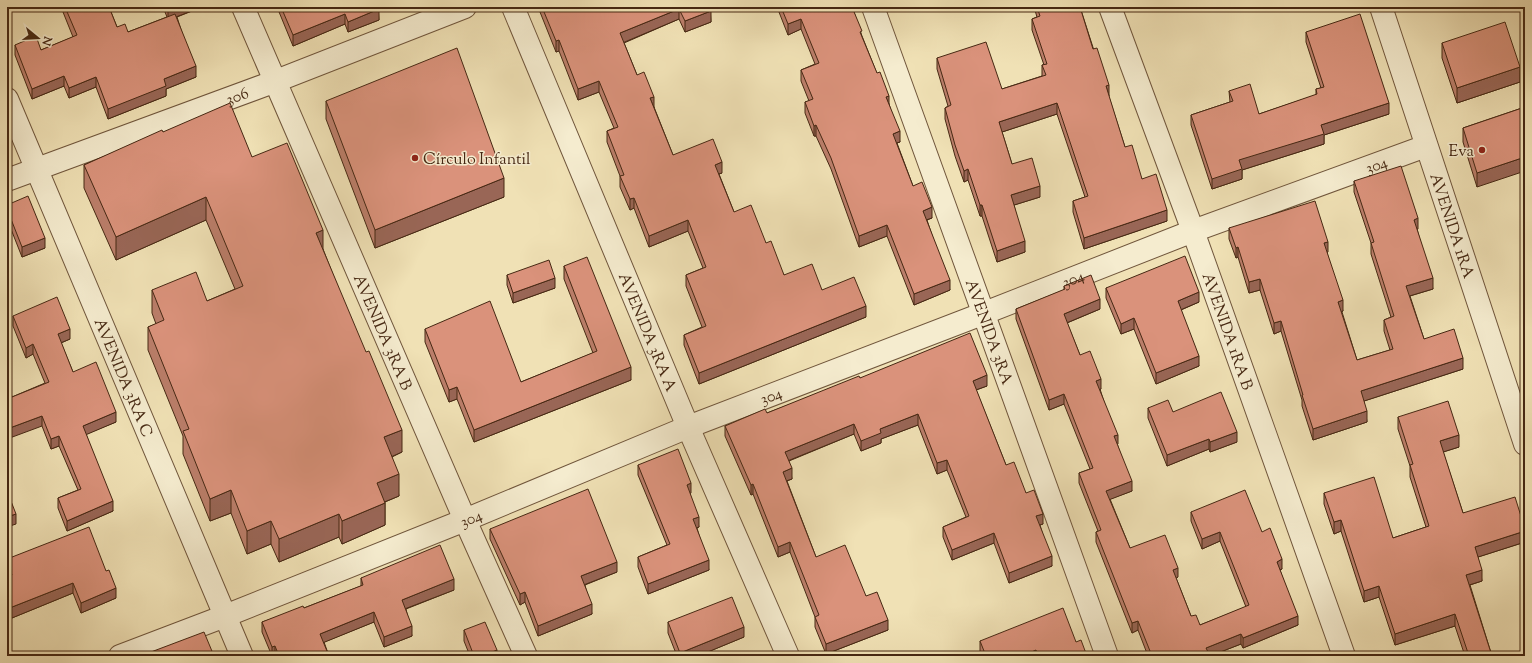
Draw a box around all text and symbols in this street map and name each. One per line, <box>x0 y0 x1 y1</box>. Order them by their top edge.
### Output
north arrow <box>18 18 58 58</box>
text: N <box>38 33 56 48</box>
street label: 306 <box>223 83 252 112</box>
place label: Eva <box>1449 141 1475 164</box>
marker: Eva <box>1477 145 1487 155</box>
place label: Círculo Infantil <box>423 149 531 172</box>
street label: 304 <box>1363 152 1391 181</box>
marker: Círculo Infantil <box>410 153 420 163</box>
street label: AVENIDA 1RA <box>1423 171 1479 282</box>
street label: 304 <box>1059 266 1088 295</box>
street label: AVENIDA 3RA A <box>611 270 681 396</box>
street label: AVENIDA 1RA B <box>1195 270 1258 394</box>
street label: AVENIDA 3RA B <box>346 271 417 394</box>
street label: AVENIDA 3RA <box>958 276 1017 388</box>
street label: AVENIDA 3RA C <box>87 315 157 441</box>
street label: 304 <box>757 383 786 412</box>
street label: 304 <box>457 505 486 535</box>

